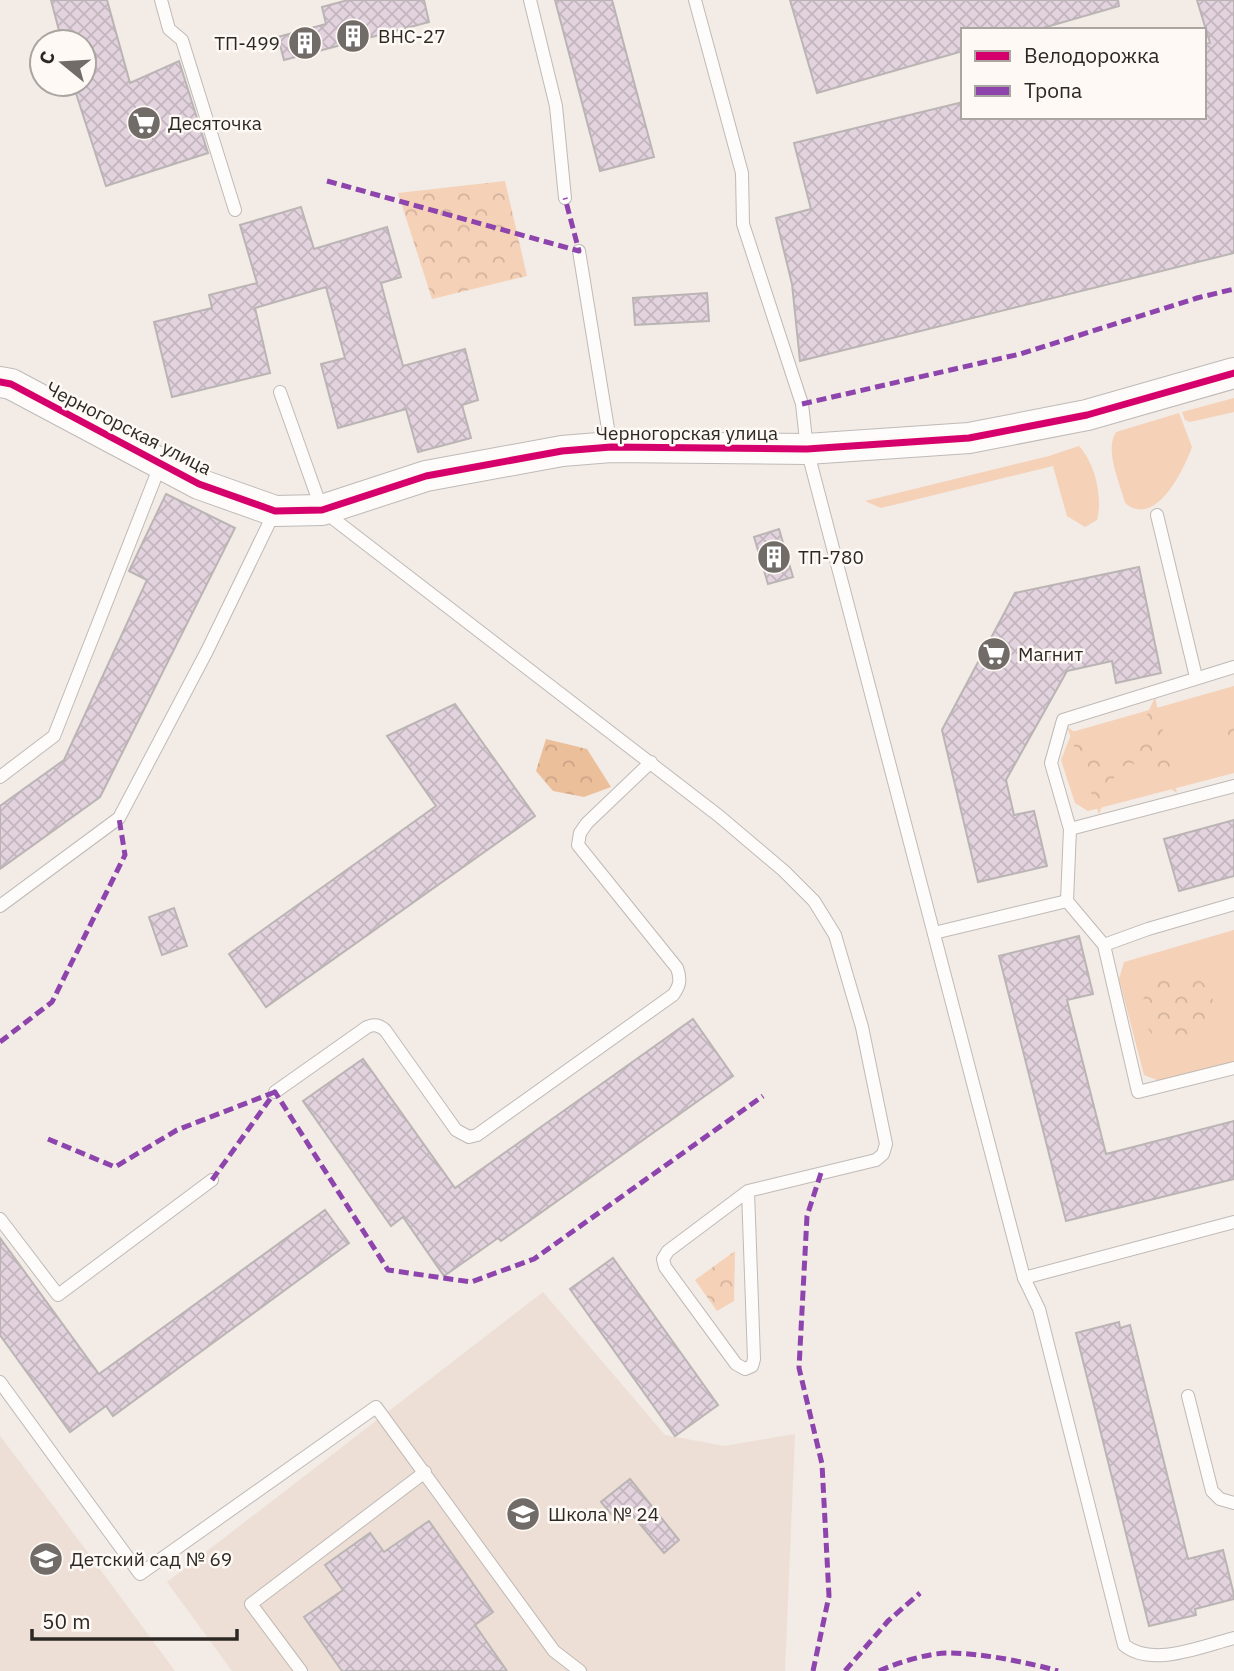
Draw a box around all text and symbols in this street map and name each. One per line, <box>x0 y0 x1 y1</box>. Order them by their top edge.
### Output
building icon: ВНС-27 <box>334 17 372 55</box>
building icon: ТП-499 <box>286 24 324 62</box>
place label: ВНС-27 <box>378 24 446 48</box>
north arrow <box>28 28 98 98</box>
legend <box>961 28 1206 119</box>
place label: ТП-499 <box>214 31 280 55</box>
text: Велодорожка <box>1024 41 1159 69</box>
text: С <box>34 48 60 67</box>
text: Тропа <box>1024 76 1082 104</box>
supermarket icon: Десяточка <box>125 104 163 142</box>
place label: Десяточка <box>168 111 262 135</box>
street label: Черногорская улица <box>42 376 216 480</box>
street label: Черногорская улица <box>596 421 778 445</box>
building icon: ТП-780 <box>755 538 793 576</box>
place label: ТП-780 <box>798 545 864 569</box>
supermarket icon: Магнит <box>975 635 1013 673</box>
place label: Магнит <box>1018 642 1083 666</box>
school or university icon: Школа № 24 <box>504 1495 542 1533</box>
place label: Школа № 24 <box>548 1502 659 1526</box>
school or university icon: Детский сад № 69 <box>27 1540 65 1578</box>
place label: Детский сад № 69 <box>70 1547 232 1571</box>
scale bar <box>32 1598 236 1642</box>
text: 50 m <box>42 1607 91 1635</box>

